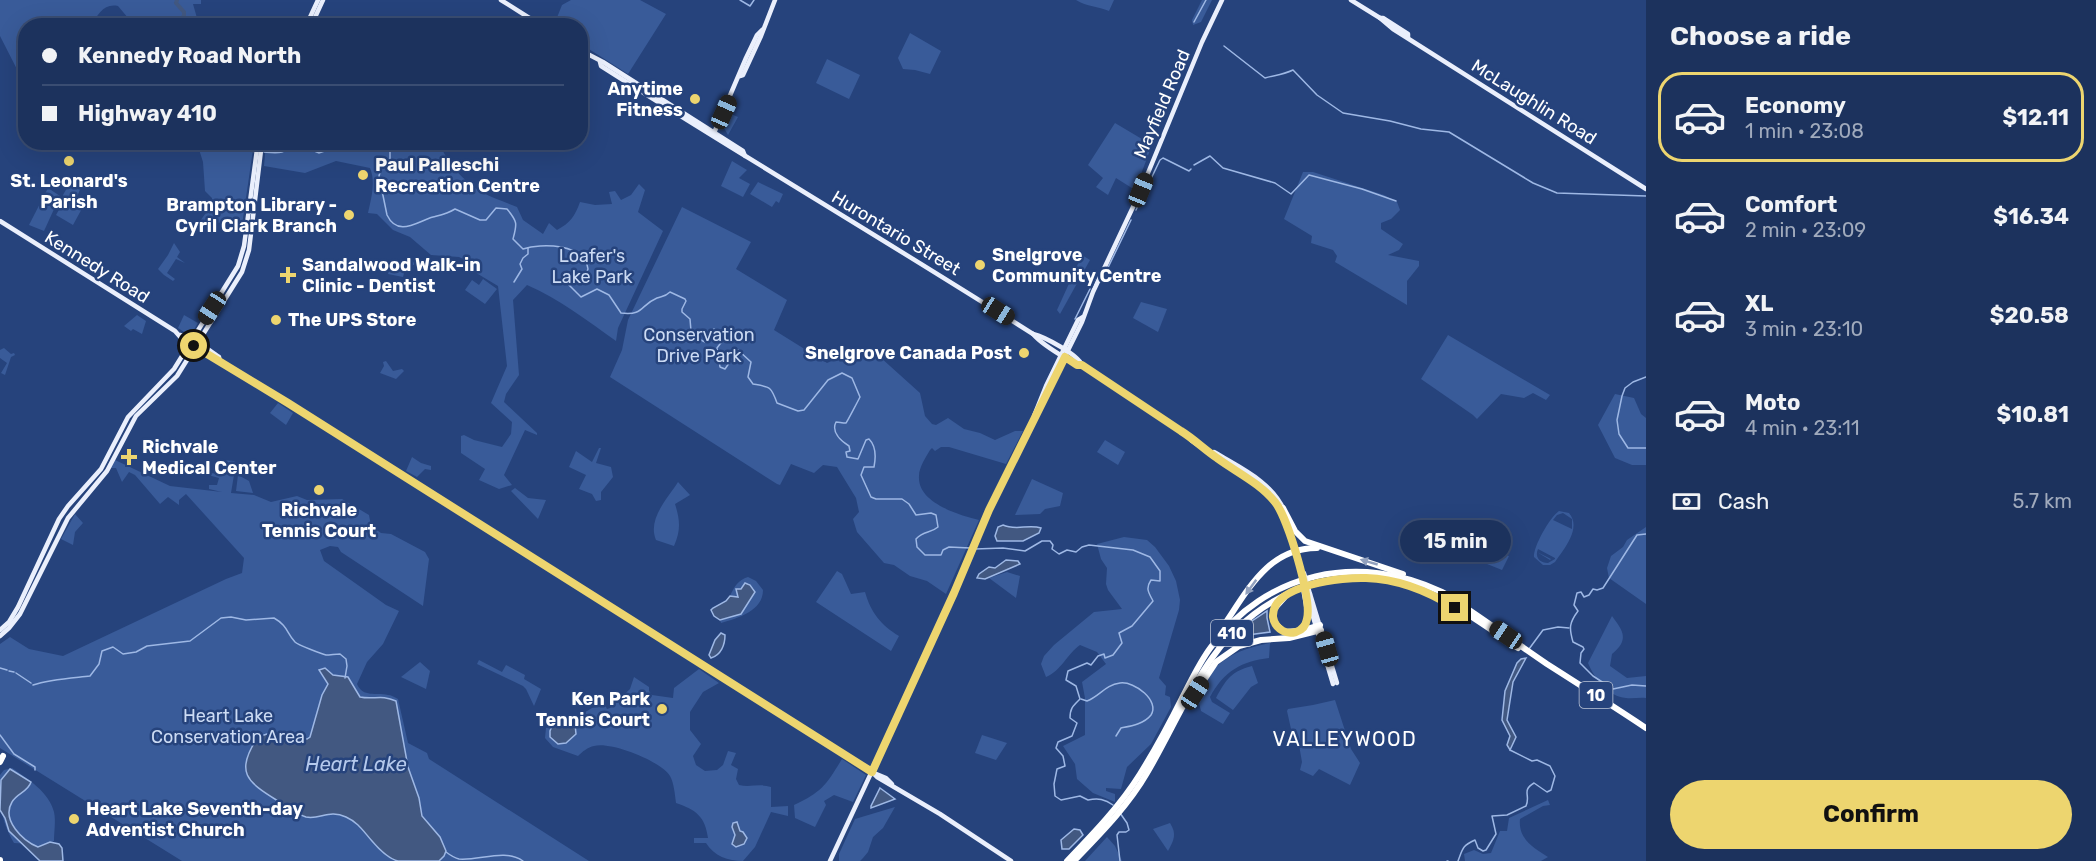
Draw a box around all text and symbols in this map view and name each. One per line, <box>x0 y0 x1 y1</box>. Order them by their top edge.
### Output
text: Choose a ride <box>1670 20 1851 52</box>
text: Kennedy Road North <box>78 42 301 69</box>
street label: Mayfield Road <box>1129 46 1195 162</box>
street label: McLaughlin Road <box>1467 55 1601 149</box>
place label: Anytime Fitness <box>607 78 683 121</box>
icon: car <box>1673 90 1727 144</box>
marker: Anytime Fitness <box>688 92 702 106</box>
car <box>708 92 740 132</box>
text: Economy <box>1745 92 1846 119</box>
text: Highway 410 <box>78 100 217 127</box>
text: $12.11 <box>2002 104 2069 131</box>
text: 1 min · 23:08 <box>1745 119 1864 143</box>
marker: St. Leonard's Parish <box>62 154 76 168</box>
place label: Paul Palleschi Recreation Centre <box>375 154 540 197</box>
marker: Paul Palleschi Recreation Centre <box>356 168 370 182</box>
place label: St. Leonard's Parish <box>10 170 128 213</box>
car <box>1126 170 1156 210</box>
street label: Hurontario Street <box>828 186 964 280</box>
icon: car <box>1673 189 1727 243</box>
text: Comfort <box>1745 191 1837 218</box>
place label: Brampton Library - Cyril Clark Branch <box>166 194 337 237</box>
text: $16.34 <box>1993 203 2069 230</box>
marker: Brampton Library - Cyril Clark Branch <box>342 208 356 222</box>
text: 2 min · 23:09 <box>1745 218 1866 242</box>
street label: Kennedy Road <box>41 226 153 308</box>
place label: Snelgrove Community Centre <box>992 244 1162 287</box>
park label: Loafer's Lake Park <box>552 245 633 288</box>
place label: Sandalwood Walk-in Clinic - Dentist <box>302 254 481 297</box>
marker: Snelgrove Community Centre <box>973 258 987 272</box>
marker: Sandalwood Walk-in Clinic - Dentist <box>279 266 297 284</box>
car <box>195 288 229 328</box>
icon: car <box>1673 288 1727 342</box>
text: XL <box>1745 290 1773 317</box>
car <box>978 294 1018 328</box>
text: $20.58 <box>1990 302 2069 329</box>
place label: The UPS Store <box>288 309 417 331</box>
marker: The UPS Store <box>269 313 283 327</box>
text: 3 min · 23:10 <box>1745 317 1863 341</box>
park label: Conservation Drive Park <box>643 324 755 367</box>
route start <box>180 332 207 359</box>
place label: Snelgrove Canada Post <box>805 342 1012 364</box>
marker: Snelgrove Canada Post <box>1017 346 1031 360</box>
icon: car <box>1673 387 1727 441</box>
text: Moto <box>1745 389 1800 416</box>
text: $10.81 <box>1997 401 2069 428</box>
text: 4 min · 23:11 <box>1745 416 1859 440</box>
place label: Richvale Medical Center <box>142 436 276 479</box>
marker: Richvale Medical Center <box>120 448 138 466</box>
marker: Richvale Tennis Court <box>312 483 326 497</box>
icon: cash <box>1670 485 1703 518</box>
text: Cash <box>1718 488 1769 515</box>
text: 5.7 km <box>2013 489 2072 513</box>
place label: Richvale Tennis Court <box>262 499 376 542</box>
callout: 15 min <box>1400 521 1510 563</box>
text: 15 min <box>1423 529 1488 553</box>
one-way arrow <box>1359 557 1377 566</box>
one-way arrow <box>1245 579 1257 595</box>
route end <box>1441 594 1468 621</box>
car <box>1486 617 1526 653</box>
road number: 410 <box>1211 620 1253 646</box>
car <box>1313 629 1341 669</box>
car <box>1178 673 1212 713</box>
road number: 10 <box>1580 682 1612 708</box>
place label: Ken Park Tennis Court <box>536 688 650 731</box>
marker: Ken Park Tennis Court <box>655 702 669 716</box>
park label: Heart Lake Conservation Area <box>151 705 305 748</box>
district label: VALLEYWOOD <box>1273 727 1417 751</box>
water label: Heart Lake <box>305 752 407 776</box>
button: Confirm <box>1670 780 2072 849</box>
place label: Heart Lake Seventh-day Adventist Church <box>86 798 303 841</box>
marker: Heart Lake Seventh-day Adventist Church <box>67 812 81 826</box>

